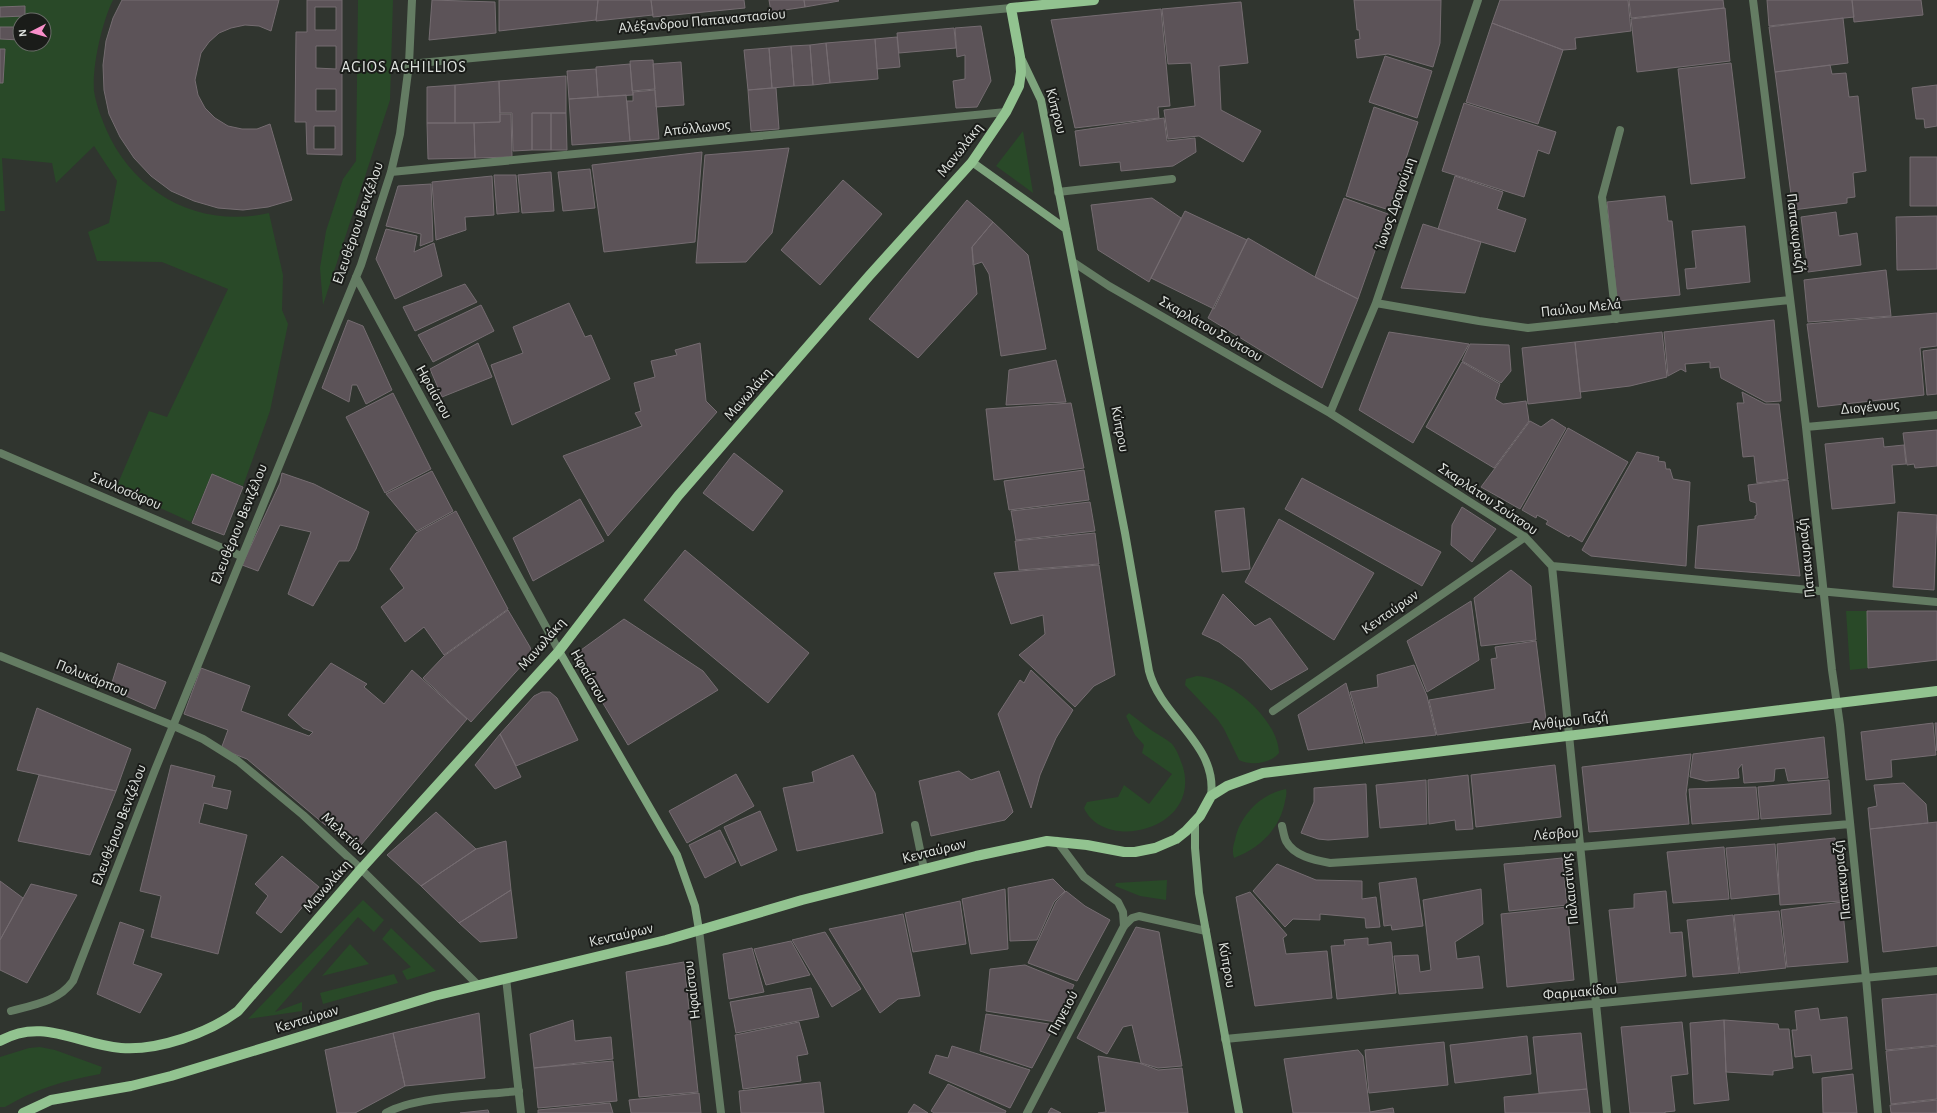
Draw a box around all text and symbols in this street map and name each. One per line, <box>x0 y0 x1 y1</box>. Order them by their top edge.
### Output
street label: Αλέξανδρου Παπαναστασίου <box>618 6 786 36</box>
north arrow <box>12 12 52 52</box>
text: N <box>17 29 28 37</box>
district label: AGIOS ACHILLIOS <box>341 59 467 75</box>
street label: Κύπρου <box>1043 87 1069 135</box>
street label: Απόλλωνος <box>663 117 731 139</box>
street label: Μανωλάκη <box>934 120 986 180</box>
street label: Ίωνος Δραγούμη <box>1372 156 1418 252</box>
street label: Ελευθέριου Βενιζέλου <box>330 160 386 286</box>
street label: Παπακυριαζή <box>1784 192 1808 274</box>
street label: Σκαρλάτου Σούτσου <box>1157 293 1265 365</box>
street label: Παύλου Μελά <box>1540 296 1622 320</box>
street label: Ηφαίστου <box>413 363 455 421</box>
street label: Μανωλάκη <box>721 365 775 423</box>
street label: Διογένους <box>1840 397 1900 417</box>
street label: Κύπρου <box>1108 405 1132 453</box>
street label: Σκαρλάτου Σούτσου <box>1436 460 1540 538</box>
street label: Ελευθέριου Βενιζέλου <box>208 462 270 586</box>
street label: Σκυλοσόφου <box>89 469 163 513</box>
street label: Παπακυριαζή <box>1794 517 1818 599</box>
street label: Κενταύρων <box>1359 587 1421 637</box>
street label: Μανωλάκη <box>515 615 569 673</box>
street label: Ηφαίστου <box>568 647 610 705</box>
street label: Πολυκάρπου <box>54 657 130 699</box>
street label: Ανθίμου Γαζή <box>1531 709 1609 733</box>
street label: Ελευθέριου Βενιζέλου <box>89 762 149 888</box>
street label: Μελετίου <box>318 809 370 859</box>
street label: Λέσβου <box>1533 825 1579 843</box>
street label: Κενταύρων <box>901 836 967 866</box>
street label: Παπακυριαζή <box>1830 839 1854 921</box>
street label: Παλαιστίνης <box>1559 852 1581 926</box>
street label: Μανωλάκη <box>300 857 354 915</box>
street label: Κενταύρων <box>588 920 654 950</box>
street label: Κύπρου <box>1216 941 1238 989</box>
street label: Ηφαίστου <box>681 960 703 1020</box>
street label: Φαρμακίδου <box>1542 981 1618 1003</box>
street label: Πηνειού <box>1045 988 1081 1038</box>
street label: Κενταύρων <box>274 1002 340 1036</box>

